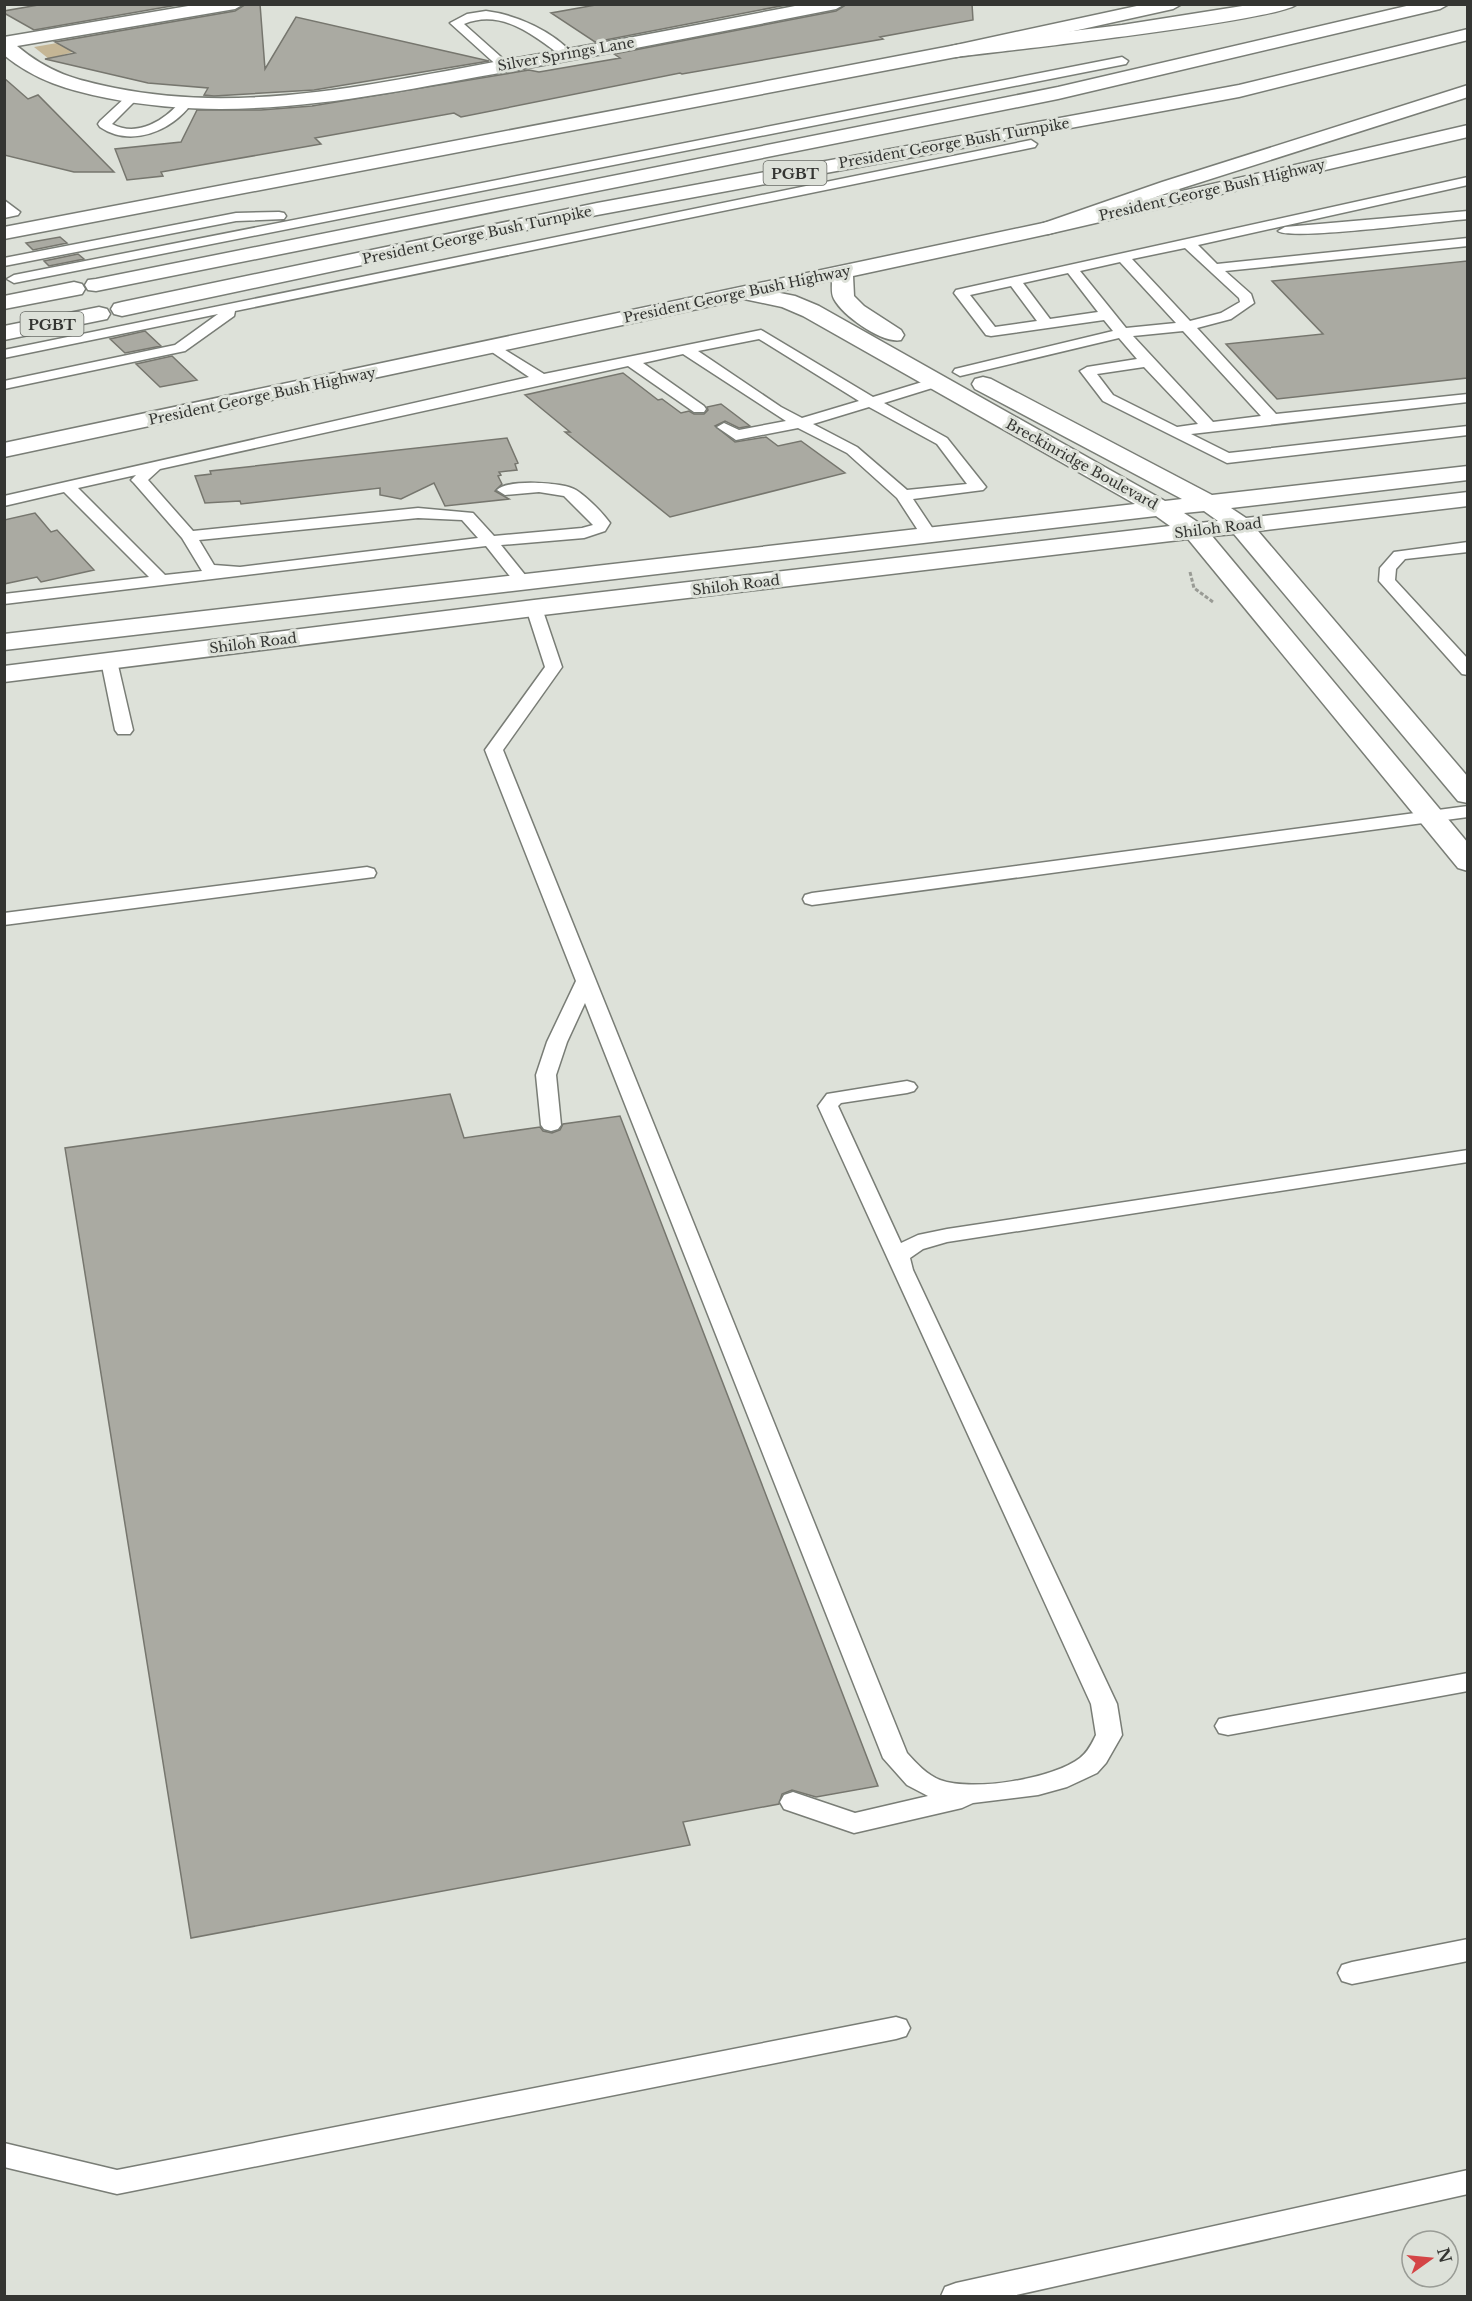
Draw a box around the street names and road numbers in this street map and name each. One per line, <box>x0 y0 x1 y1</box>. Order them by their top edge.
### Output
street label: Silver Springs Lane <box>496 33 636 75</box>
street label: President George Bush Turnpike <box>837 114 1071 172</box>
street label: President George Bush Highway <box>1097 155 1327 225</box>
road number: PGBT <box>764 161 826 185</box>
street label: President George Bush Turnpike <box>361 202 593 268</box>
street label: President George Bush Highway <box>622 261 852 327</box>
road number: PGBT <box>20 312 84 336</box>
street label: President George Bush Highway <box>147 363 377 429</box>
street label: Breckinridge Boulevard <box>1003 415 1162 514</box>
street label: Shiloh Road <box>1173 514 1263 542</box>
street label: Shiloh Road <box>691 571 781 599</box>
street label: Shiloh Road <box>208 629 298 657</box>

